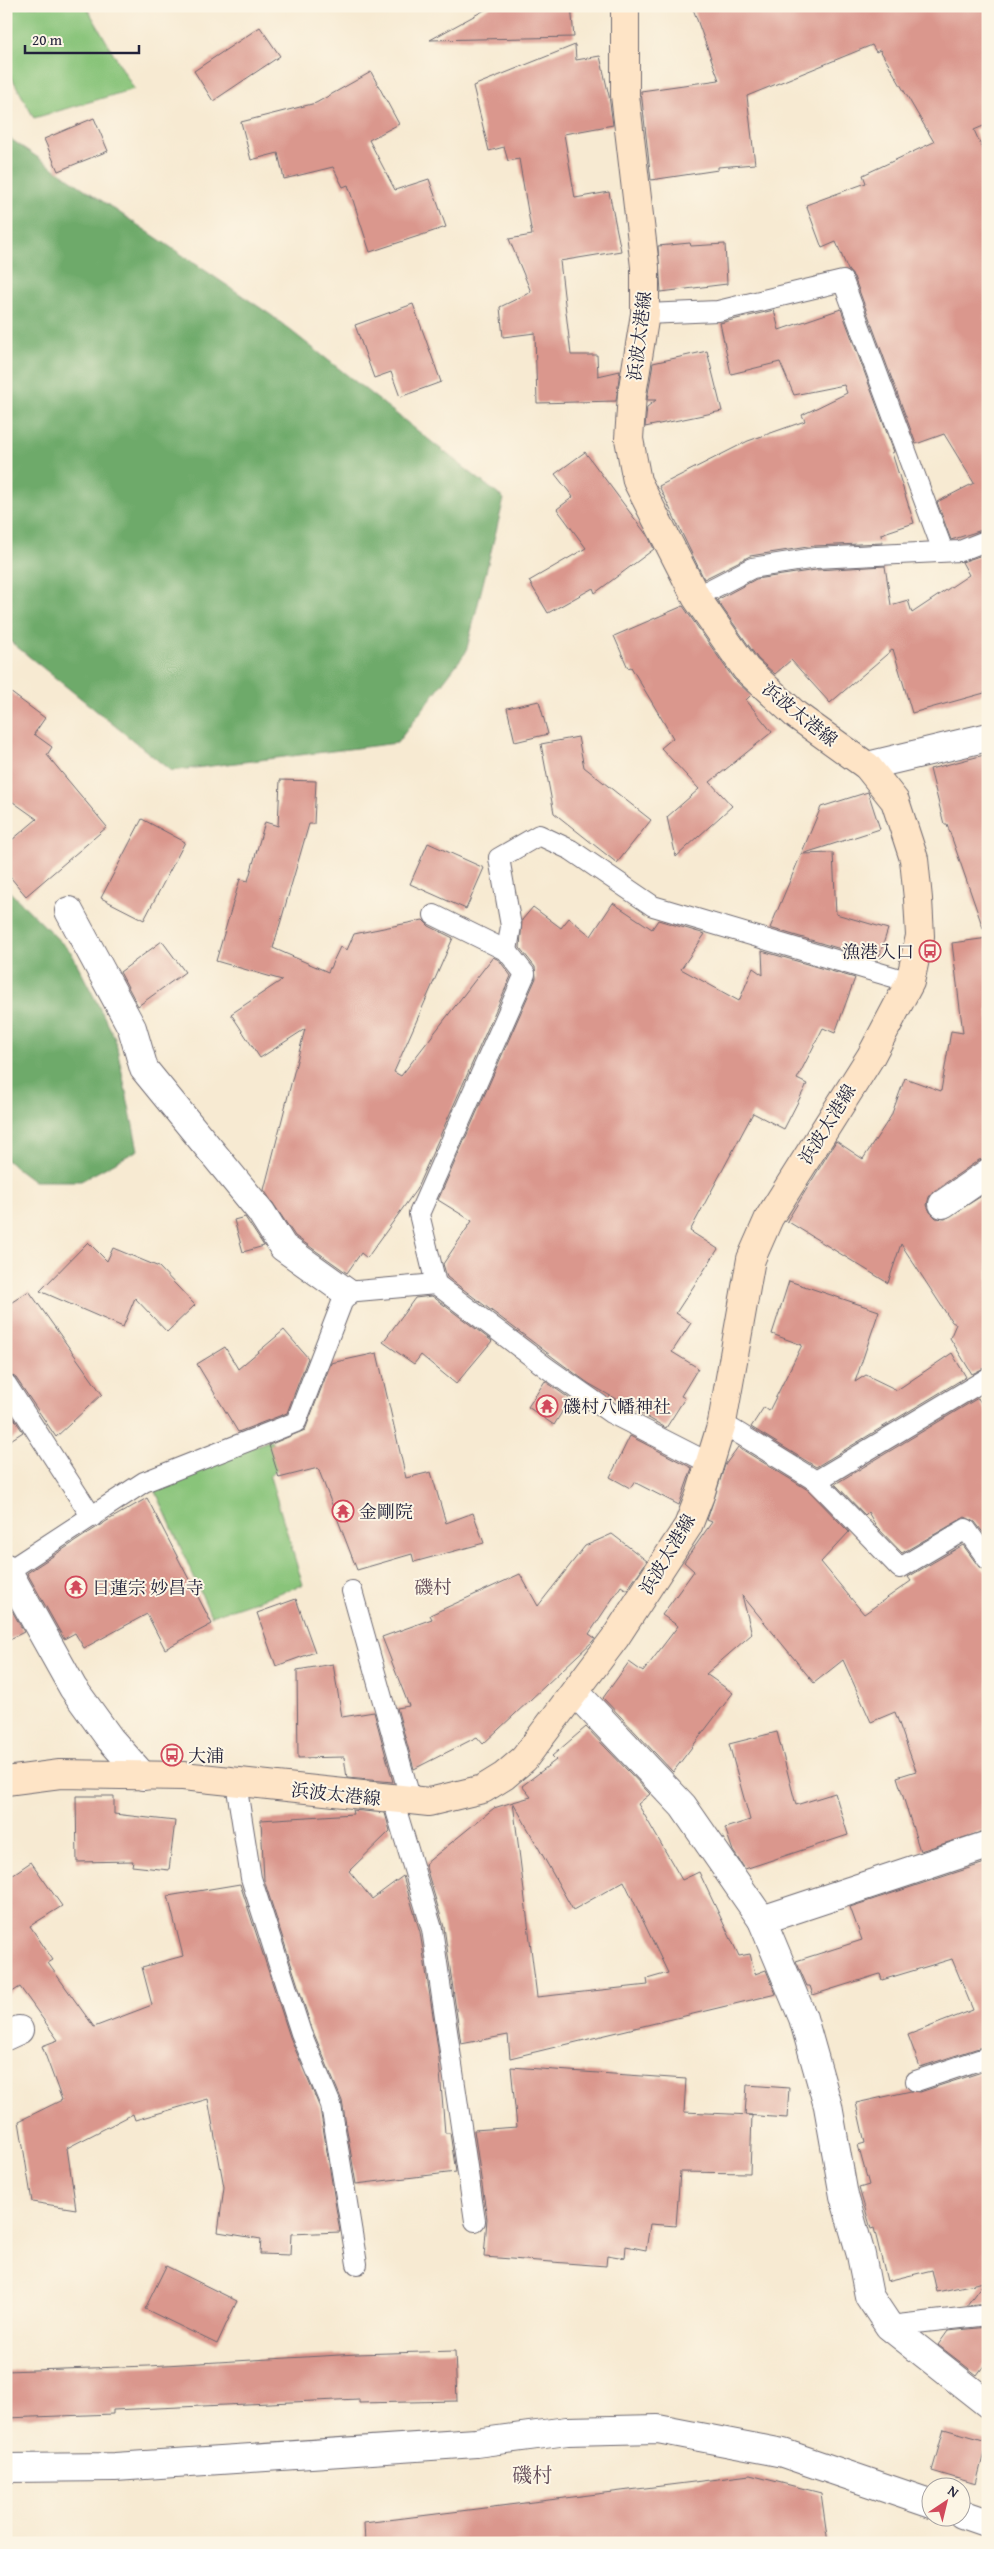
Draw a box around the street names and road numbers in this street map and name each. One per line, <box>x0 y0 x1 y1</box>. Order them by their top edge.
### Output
street label: 浜波太港線 <box>620 290 658 382</box>
street label: 浜波太港線 <box>757 675 843 753</box>
street label: 浜波太港線 <box>792 1079 862 1169</box>
street label: 浜波太港線 <box>632 1508 702 1600</box>
street label: 浜波太港線 <box>290 1776 382 1812</box>

